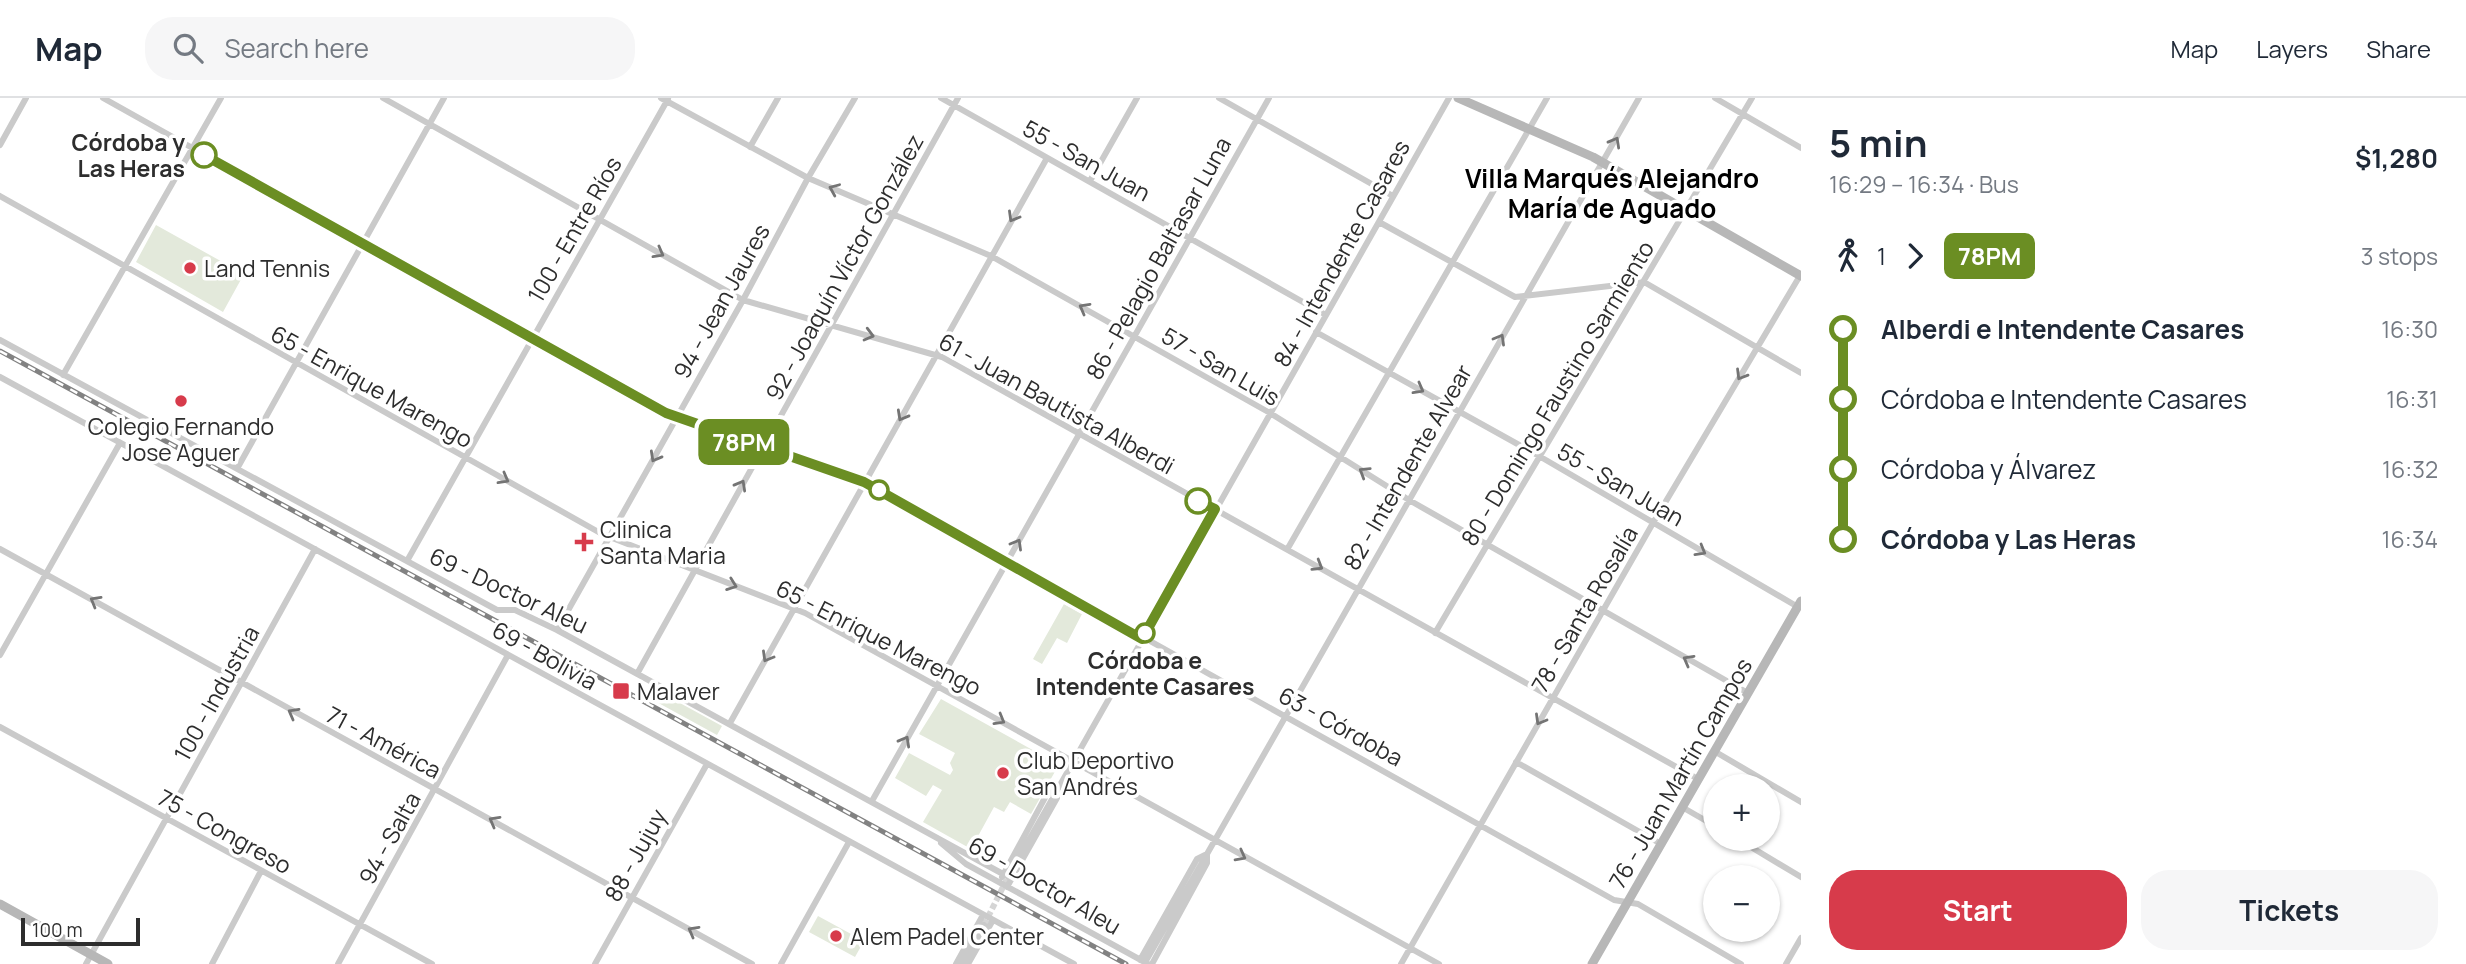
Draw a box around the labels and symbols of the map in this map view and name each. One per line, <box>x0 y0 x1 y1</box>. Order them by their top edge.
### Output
street label: 55 - San Juan <box>1017 112 1157 208</box>
place label: Córdoba y Las Heras <box>72 126 185 184</box>
street label: 92 - Joaquín Víctor González <box>757 128 931 406</box>
street label: 86 - Pelagio Baltasar Luna <box>1078 131 1238 385</box>
street label: 84 - Intendente Casares <box>1265 134 1417 372</box>
one-way arrow <box>1607 137 1620 150</box>
marker: Córdoba y Las Heras <box>191 142 217 168</box>
street label: 100 - Entre Ríos <box>519 150 629 308</box>
district label: Villa Marqués Alejandro María de Aguado <box>1465 160 1759 226</box>
one-way arrow <box>829 183 841 197</box>
one-way arrow <box>1008 210 1021 223</box>
street label: 94 - Jean Jaures <box>665 218 777 384</box>
street label: 80 - Domingo Faustino Sarmiento <box>1453 234 1661 552</box>
one-way arrow <box>651 245 664 258</box>
place label: Land Tennis <box>204 252 330 284</box>
marker: Land Tennis <box>182 260 198 276</box>
one-way arrow <box>1078 303 1091 316</box>
street label: 65 - Enrique Marengo <box>265 317 479 455</box>
street label: 57 - San Luis <box>1156 319 1286 413</box>
street label: 61 - Juan Bautista Alberdi <box>933 325 1181 481</box>
one-way arrow <box>863 327 875 341</box>
one-way arrow <box>1492 333 1505 346</box>
street label: 82 - Intendente Alvear <box>1335 358 1479 576</box>
one-way arrow <box>1736 367 1749 380</box>
one-way arrow <box>1411 381 1424 394</box>
marker: Colegio Fernando Jose Aguer <box>173 393 189 409</box>
one-way arrow <box>897 409 910 421</box>
place label: Colegio Fernando Jose Aguer <box>88 410 274 468</box>
line badge: 78PM <box>695 419 793 465</box>
street label: 55 - San Juan <box>1552 435 1690 533</box>
one-way arrow <box>650 450 663 462</box>
one-way arrow <box>1359 467 1372 480</box>
one-way arrow <box>497 471 509 484</box>
one-way arrow <box>733 480 746 492</box>
unlabelled marker <box>869 480 889 500</box>
unlabelled marker <box>1185 488 1211 514</box>
place label: Clinica Santa Maria <box>600 513 726 571</box>
street label: 78 - Santa Rosalía <box>1523 520 1645 698</box>
marker: Clinica Santa Maria <box>574 532 594 552</box>
one-way arrow <box>1009 538 1022 551</box>
street label: 69 - Doctor Aleu <box>425 539 593 641</box>
one-way arrow <box>1694 542 1707 555</box>
one-way arrow <box>1310 557 1323 570</box>
street label: 65 - Enrique Marengo <box>771 571 987 703</box>
one-way arrow <box>726 577 738 591</box>
one-way arrow <box>90 596 102 609</box>
street label: 69 - Bolivia <box>487 613 603 697</box>
street label: 100 - Industria <box>166 620 266 766</box>
marker: Córdoba e Intendente Casares <box>1135 623 1155 643</box>
place label: Córdoba e Intendente Casares <box>1036 644 1254 702</box>
one-way arrow <box>762 650 775 663</box>
street label: 76 - Juan Martín Campos <box>1601 652 1759 894</box>
one-way arrow <box>1683 655 1695 668</box>
place label: Malaver <box>637 675 720 707</box>
street label: 63 - Córdoba <box>1273 679 1409 773</box>
marker: Malaver <box>611 681 631 701</box>
street label: 71 - América <box>321 698 447 786</box>
one-way arrow <box>288 708 301 721</box>
one-way arrow <box>993 712 1006 725</box>
one-way arrow <box>1536 712 1549 725</box>
one-way arrow <box>897 736 910 749</box>
place label: Club Deportivo San Andrés <box>1017 744 1174 802</box>
marker: Club Deportivo San Andrés <box>995 765 1011 781</box>
street label: 75 - Congreso <box>152 781 298 881</box>
street label: 94 - Salta <box>351 786 427 890</box>
street label: 88 - Jujuy <box>596 803 674 907</box>
one-way arrow <box>488 816 501 829</box>
street label: 69 - Doctor Aleu <box>963 828 1127 942</box>
one-way arrow <box>1234 848 1246 861</box>
scale bar <box>21 915 140 947</box>
place label: Alem Padel Center <box>850 920 1044 952</box>
one-way arrow <box>687 926 700 939</box>
marker: Alem Padel Center <box>828 928 844 944</box>

